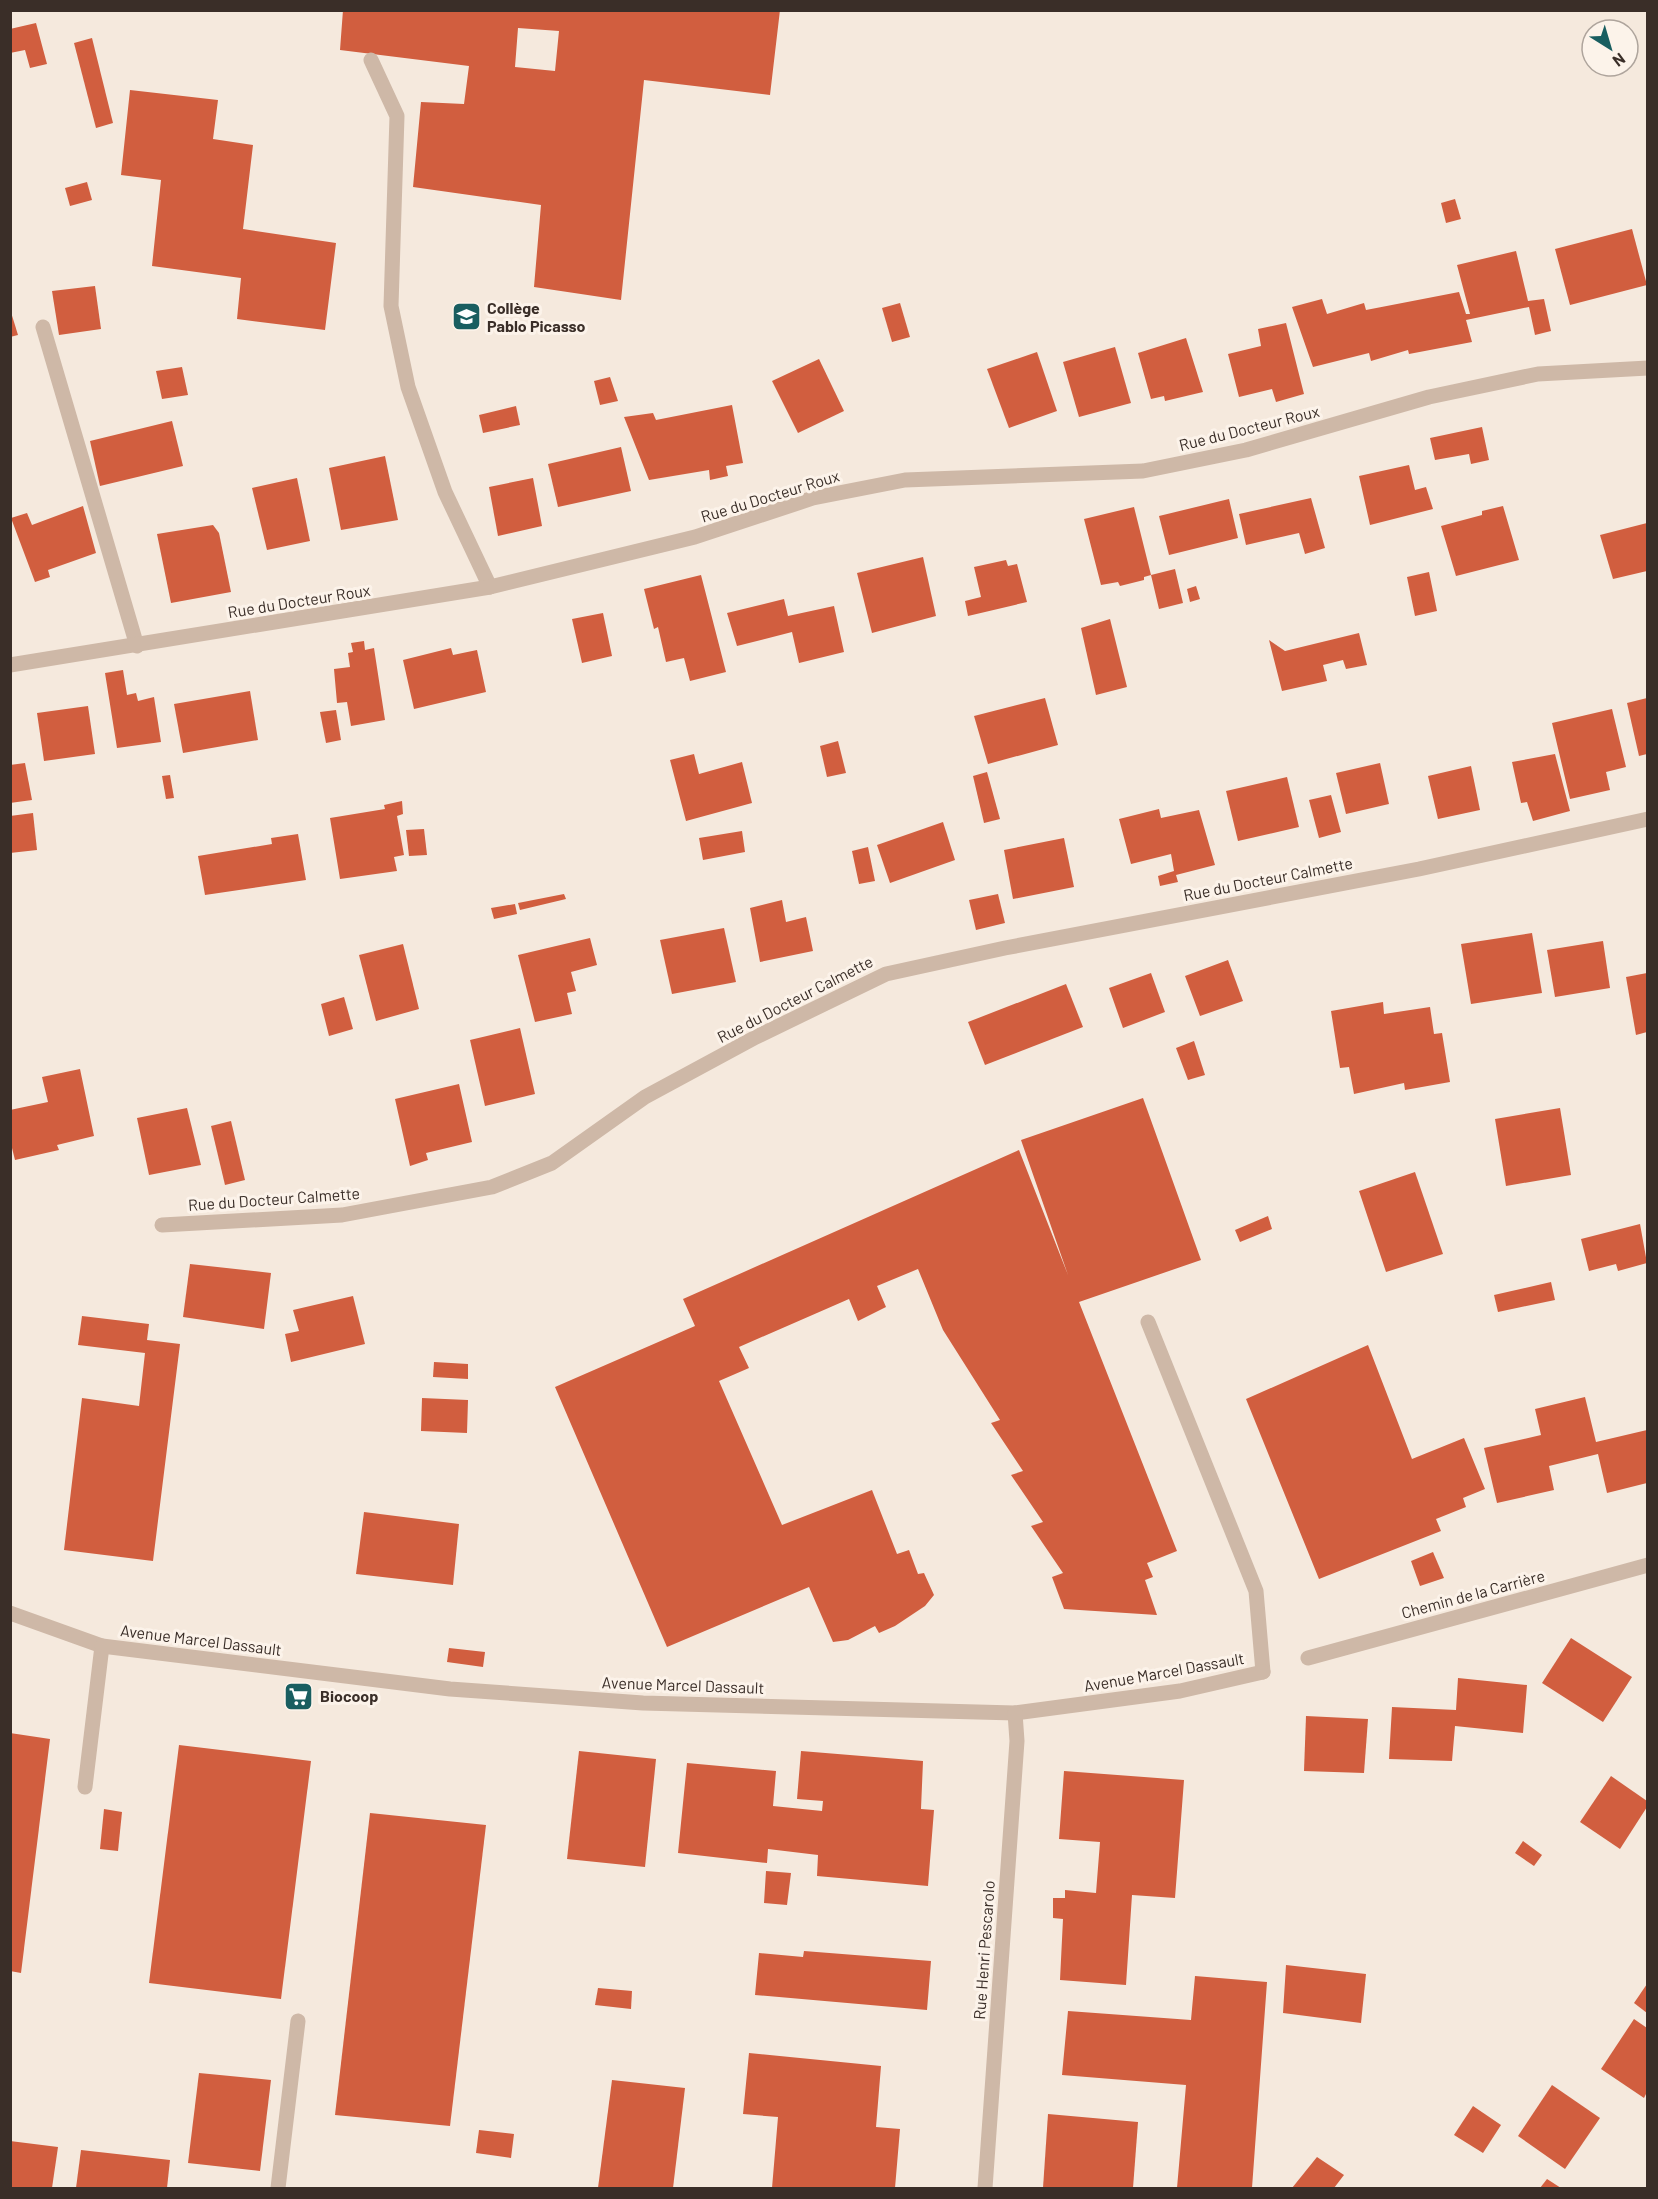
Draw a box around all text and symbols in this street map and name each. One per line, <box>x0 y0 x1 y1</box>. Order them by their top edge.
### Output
north arrow <box>1580 18 1640 78</box>
text: N <box>1609 50 1629 71</box>
place label: Collège Pablo Picasso <box>487 298 586 335</box>
school or university icon: Collège Pablo Picasso <box>450 301 482 333</box>
street label: Rue du Docteur Roux <box>1177 401 1321 454</box>
street label: Rue du Docteur Roux <box>698 465 842 526</box>
street label: Rue du Docteur Roux <box>226 580 372 621</box>
street label: Rue du Docteur Calmette <box>1182 853 1354 904</box>
street label: Rue du Docteur Calmette <box>714 951 876 1046</box>
street label: Rue du Docteur Calmette <box>187 1183 361 1214</box>
street label: Chemin de la Carrière <box>1399 1565 1547 1622</box>
street label: Avenue Marcel Dassault <box>119 1620 283 1659</box>
street label: Avenue Marcel Dassault <box>1082 1648 1246 1695</box>
street label: Avenue Marcel Dassault <box>602 1672 765 1697</box>
supermarket icon: Biocoop <box>283 1680 315 1712</box>
place label: Biocoop <box>320 1686 378 1705</box>
street label: Rue Henri Pescarolo <box>969 1880 998 2020</box>

